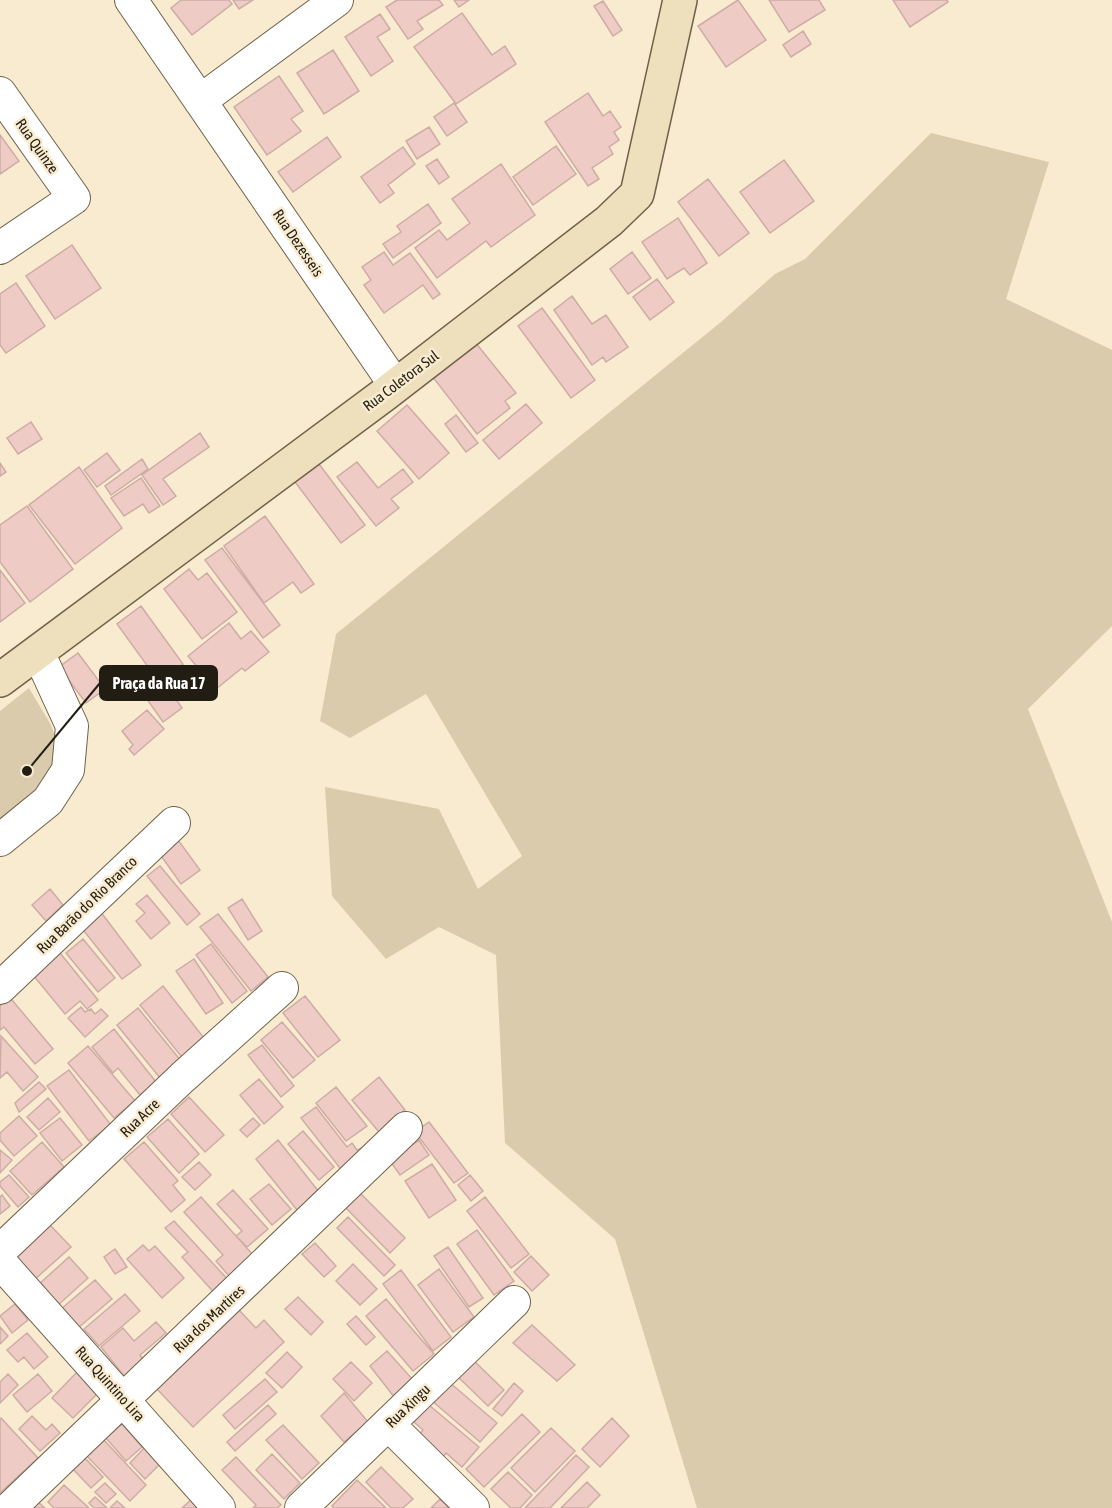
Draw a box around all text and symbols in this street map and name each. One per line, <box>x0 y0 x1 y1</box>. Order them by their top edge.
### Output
street label: Rua Quinze <box>13 115 62 176</box>
street label: Rua Dezesseis <box>270 206 327 279</box>
street label: Rua Coletora Sul <box>360 347 442 415</box>
callout: Praça da Rua 17 <box>100 666 217 700</box>
text: Praça da Rua 17 <box>113 674 205 692</box>
street label: Rua Barão do Rio Branco <box>33 853 140 957</box>
street label: Rua Acre <box>117 1095 163 1140</box>
street label: Rua dos Martires <box>170 1281 248 1356</box>
street label: Rua Quintino Lira <box>72 1343 148 1425</box>
street label: Rua Xingu <box>382 1380 433 1431</box>

